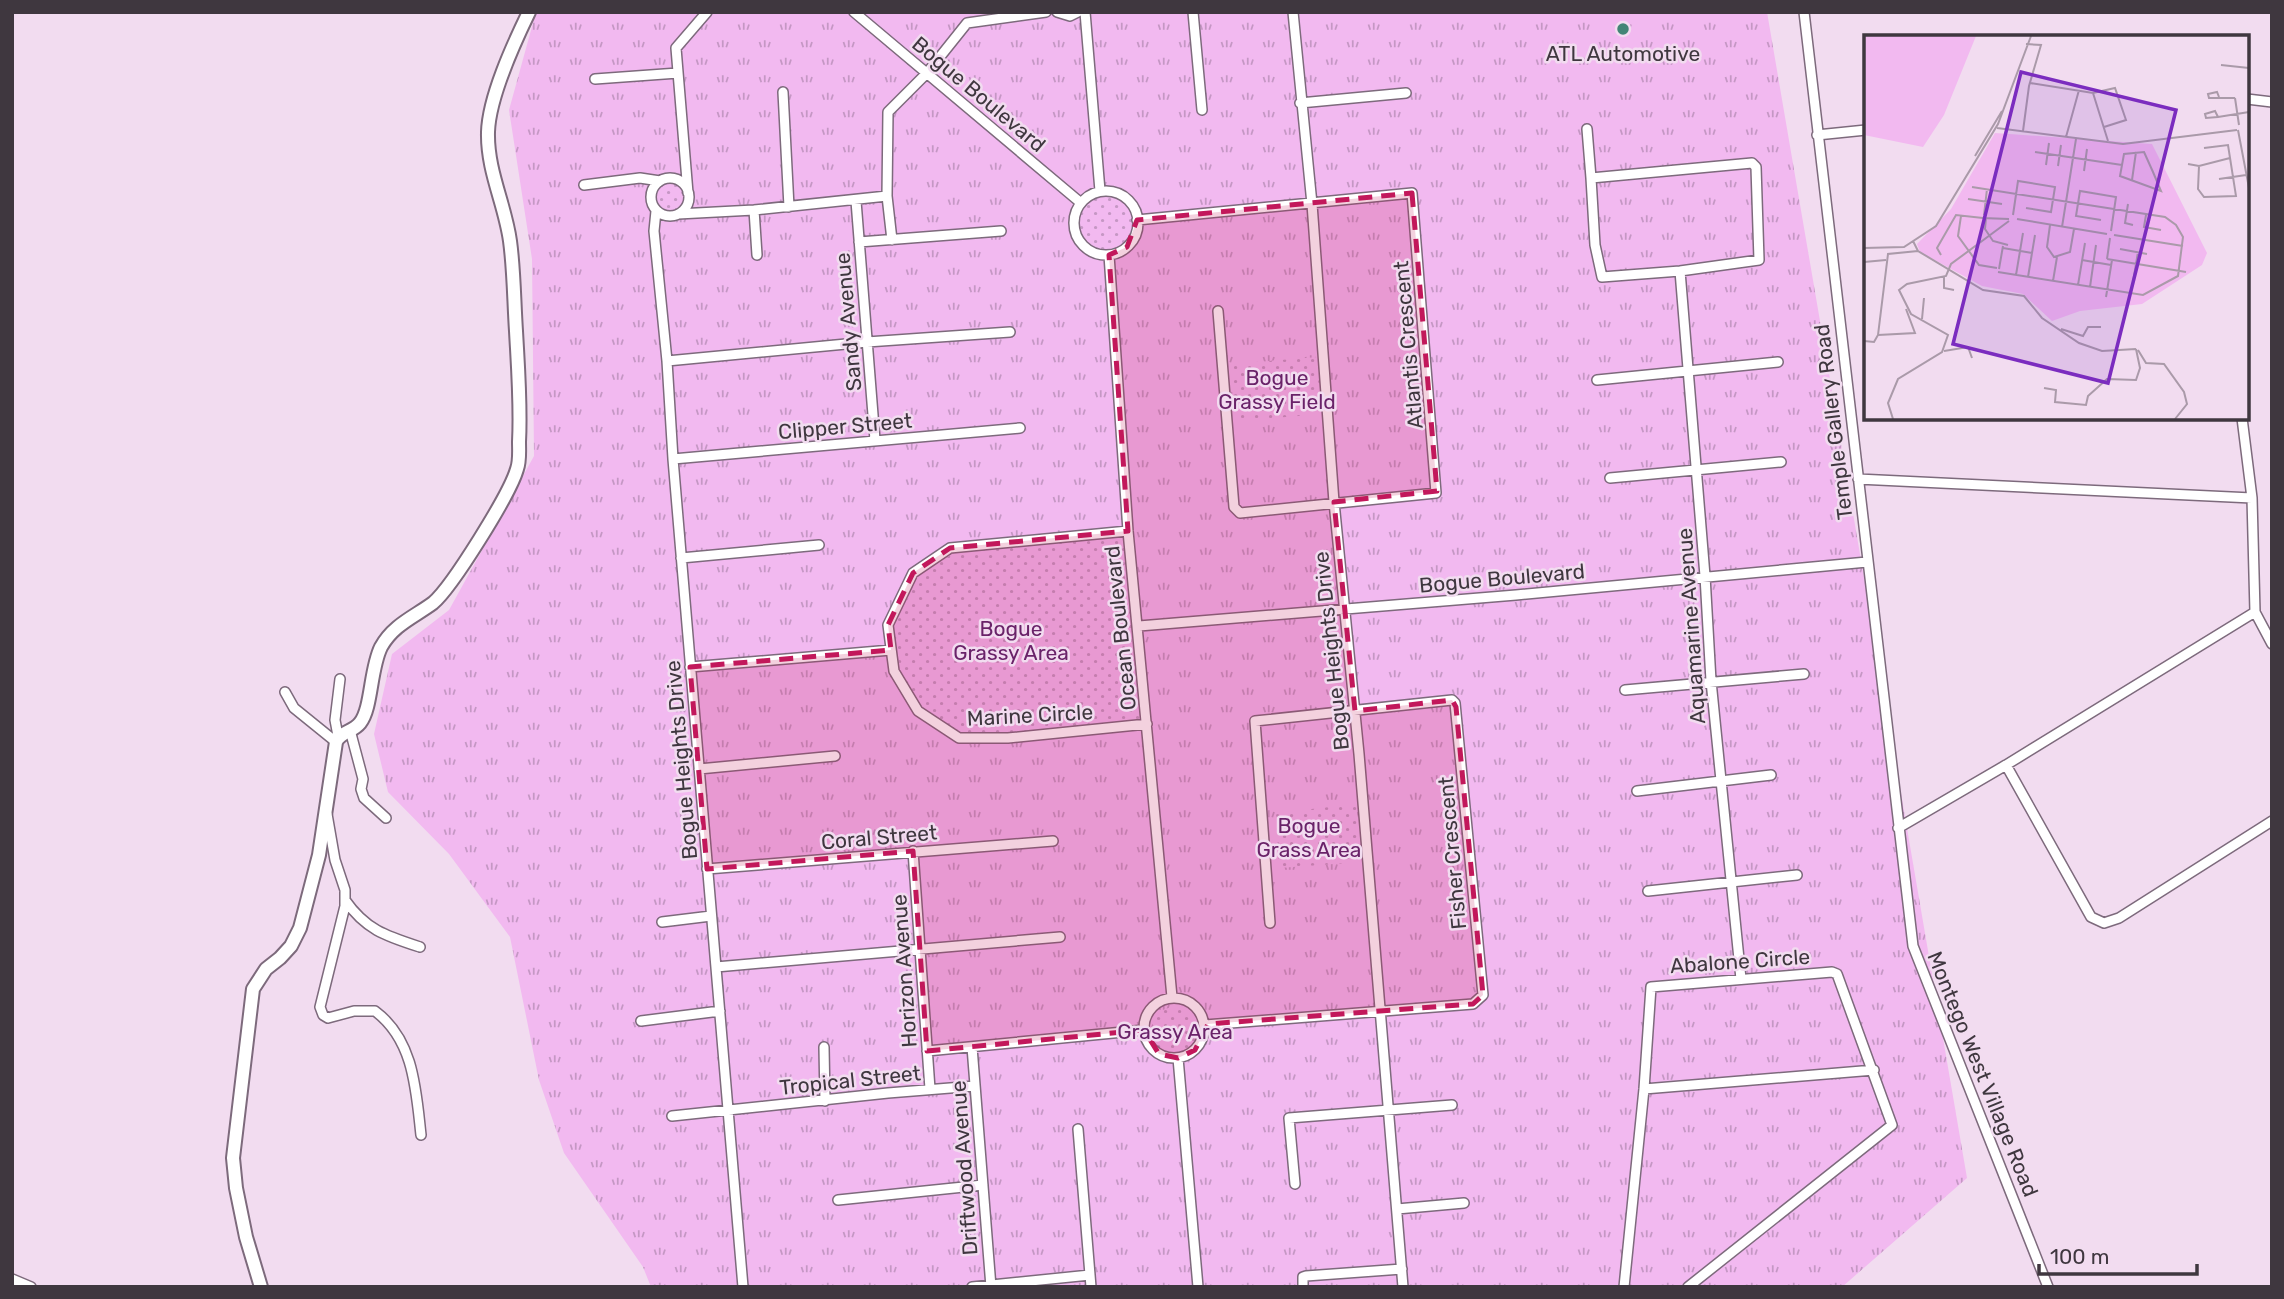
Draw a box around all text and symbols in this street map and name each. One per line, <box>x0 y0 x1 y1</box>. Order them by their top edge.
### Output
marker: ATL Automotive <box>1615 21 1631 37</box>
street label: Bogue Boulevard <box>907 31 1051 157</box>
inset map <box>1864 35 2249 420</box>
place label: ATL Automotive <box>1546 41 1700 66</box>
street label: Sandy Avenue <box>829 252 867 392</box>
street label: Atlantis Crescent <box>1388 260 1428 430</box>
street label: Temple Gallery Road <box>1809 323 1857 521</box>
park label: Bogue Grassy Field <box>1218 365 1336 414</box>
street label: Clipper Street <box>777 408 913 444</box>
street label: Aquamarine Avenue <box>1672 527 1710 725</box>
street label: Ocean Boulevard <box>1099 544 1141 712</box>
street label: Bogue Heights Drive <box>1308 550 1354 752</box>
street label: Bogue Boulevard <box>1418 558 1586 598</box>
park label: Bogue Grassy Area <box>953 616 1069 665</box>
street label: Bogue Heights Drive <box>660 659 702 861</box>
street label: Marine Circle <box>966 699 1094 731</box>
street label: Fisher Crescent <box>1433 775 1471 931</box>
park label: Bogue Grass Area <box>1257 813 1361 862</box>
street label: Coral Street <box>820 819 938 855</box>
street label: Horizon Avenue <box>886 894 922 1048</box>
street label: Abalone Circle <box>1669 944 1811 978</box>
street label: Montego West Village Road <box>1922 948 2044 1200</box>
park label: Grassy Area <box>1117 1019 1233 1044</box>
street label: Tropical Street <box>778 1060 922 1100</box>
street label: Driftwood Avenue <box>945 1080 983 1256</box>
scale bar <box>2039 1232 2196 1276</box>
text: 100 m <box>2050 1244 2109 1269</box>

